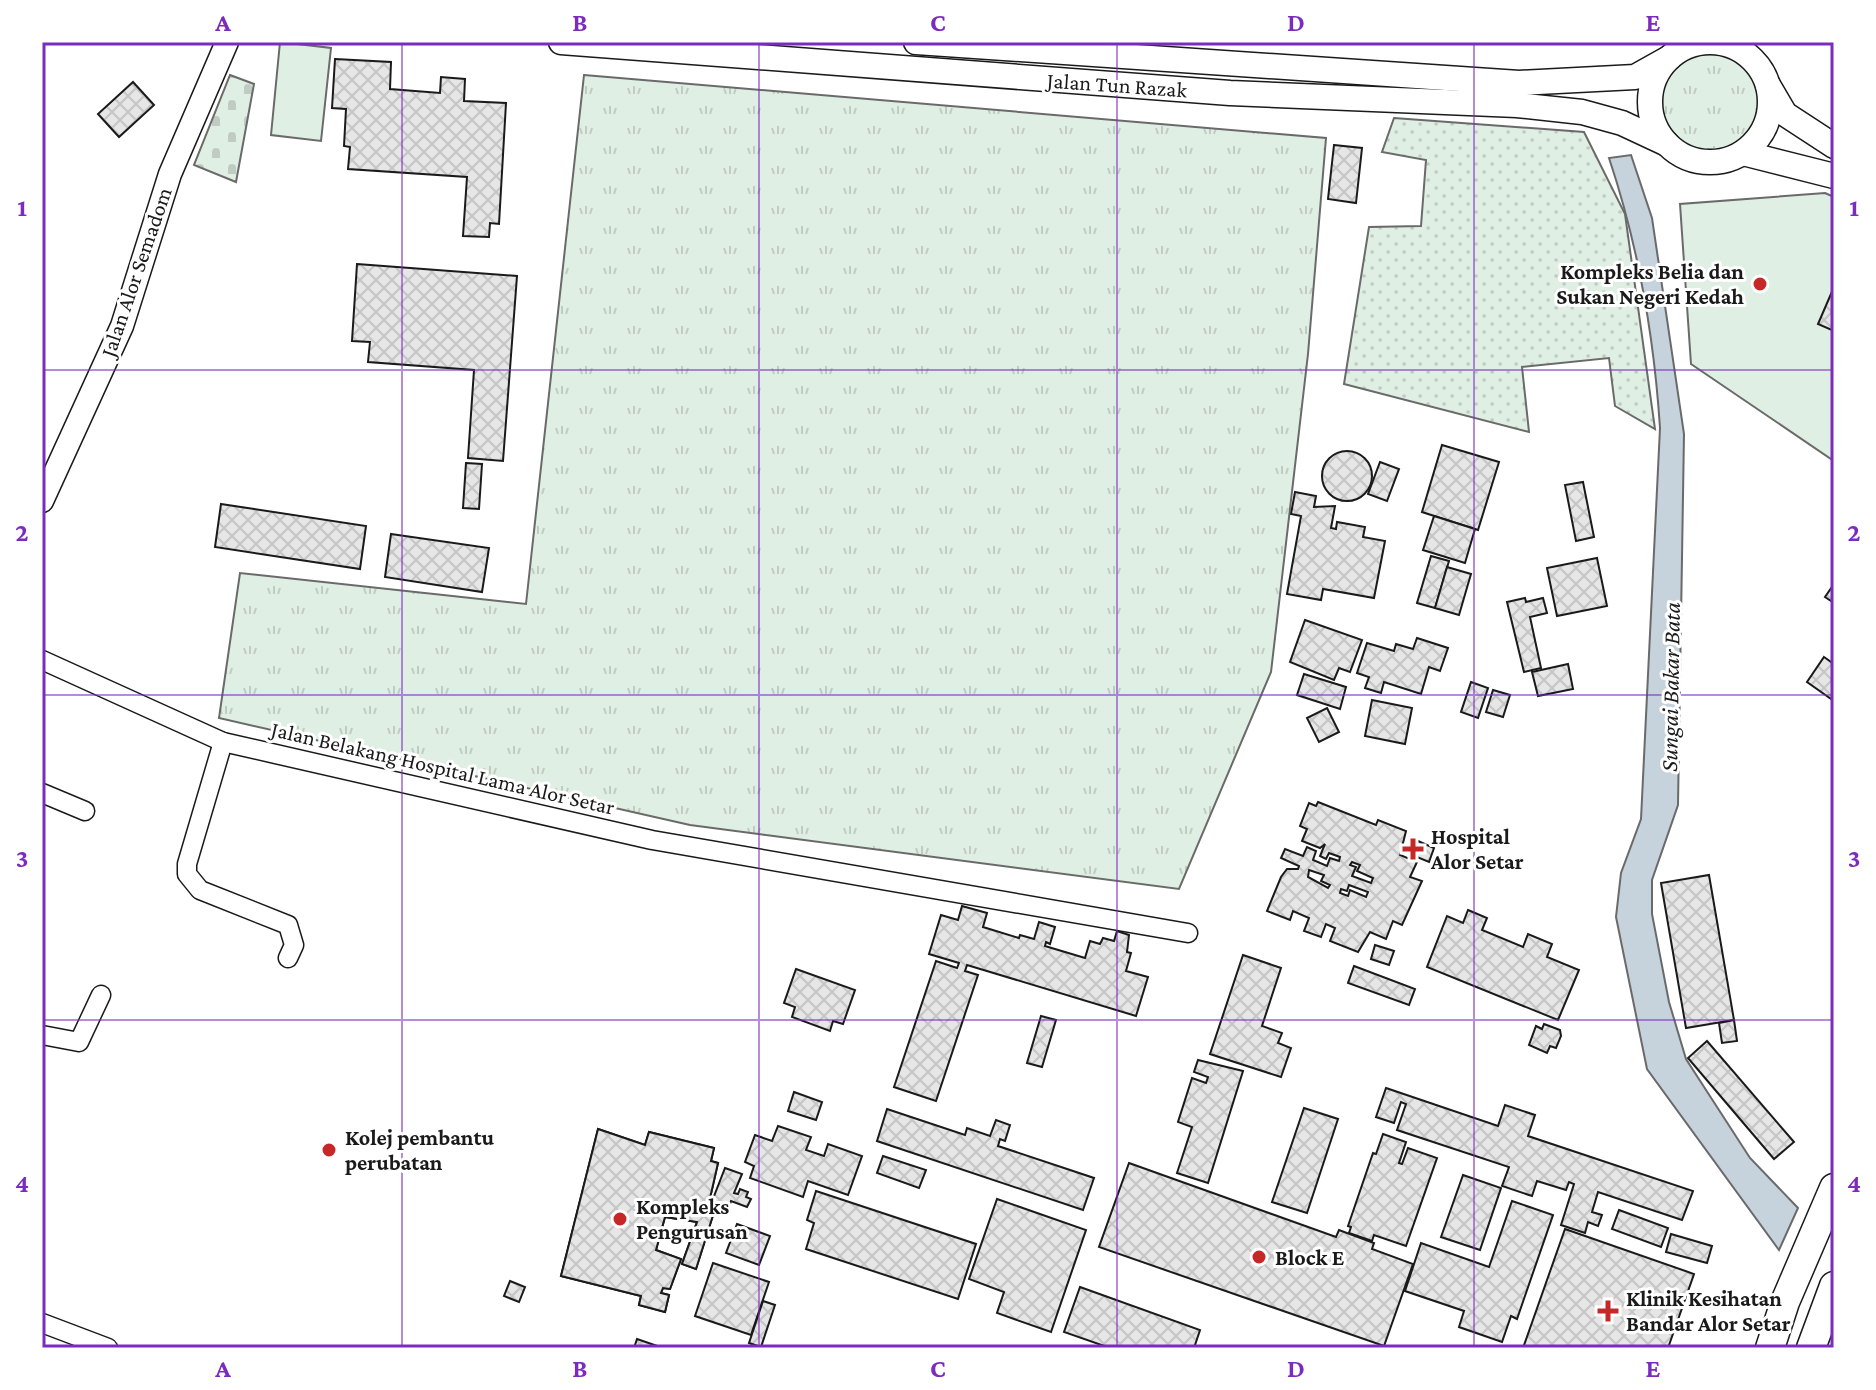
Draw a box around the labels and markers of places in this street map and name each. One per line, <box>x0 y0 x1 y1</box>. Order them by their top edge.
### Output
place label: Kompleks Belia dan Sukan Negeri Kedah <box>1556 259 1744 309</box>
marker: Kompleks Belia dan Sukan Negeri Kedah <box>1751 275 1769 293</box>
place label: Hospital Alor Setar <box>1430 824 1524 874</box>
marker: Hospital Alor Setar <box>1402 838 1424 860</box>
place label: Kolej pembantu perubatan <box>345 1125 494 1175</box>
marker: Kolej pembantu perubatan <box>320 1141 338 1159</box>
place label: Kompleks Pengurusan <box>636 1194 748 1244</box>
marker: Kompleks Pengurusan <box>611 1210 629 1228</box>
place label: Block E <box>1275 1245 1345 1270</box>
marker: Block E <box>1250 1248 1268 1266</box>
place label: Klinik Kesihatan Bandar Alor Setar <box>1626 1286 1791 1336</box>
marker: Klinik Kesihatan Bandar Alor Setar <box>1597 1300 1619 1322</box>

